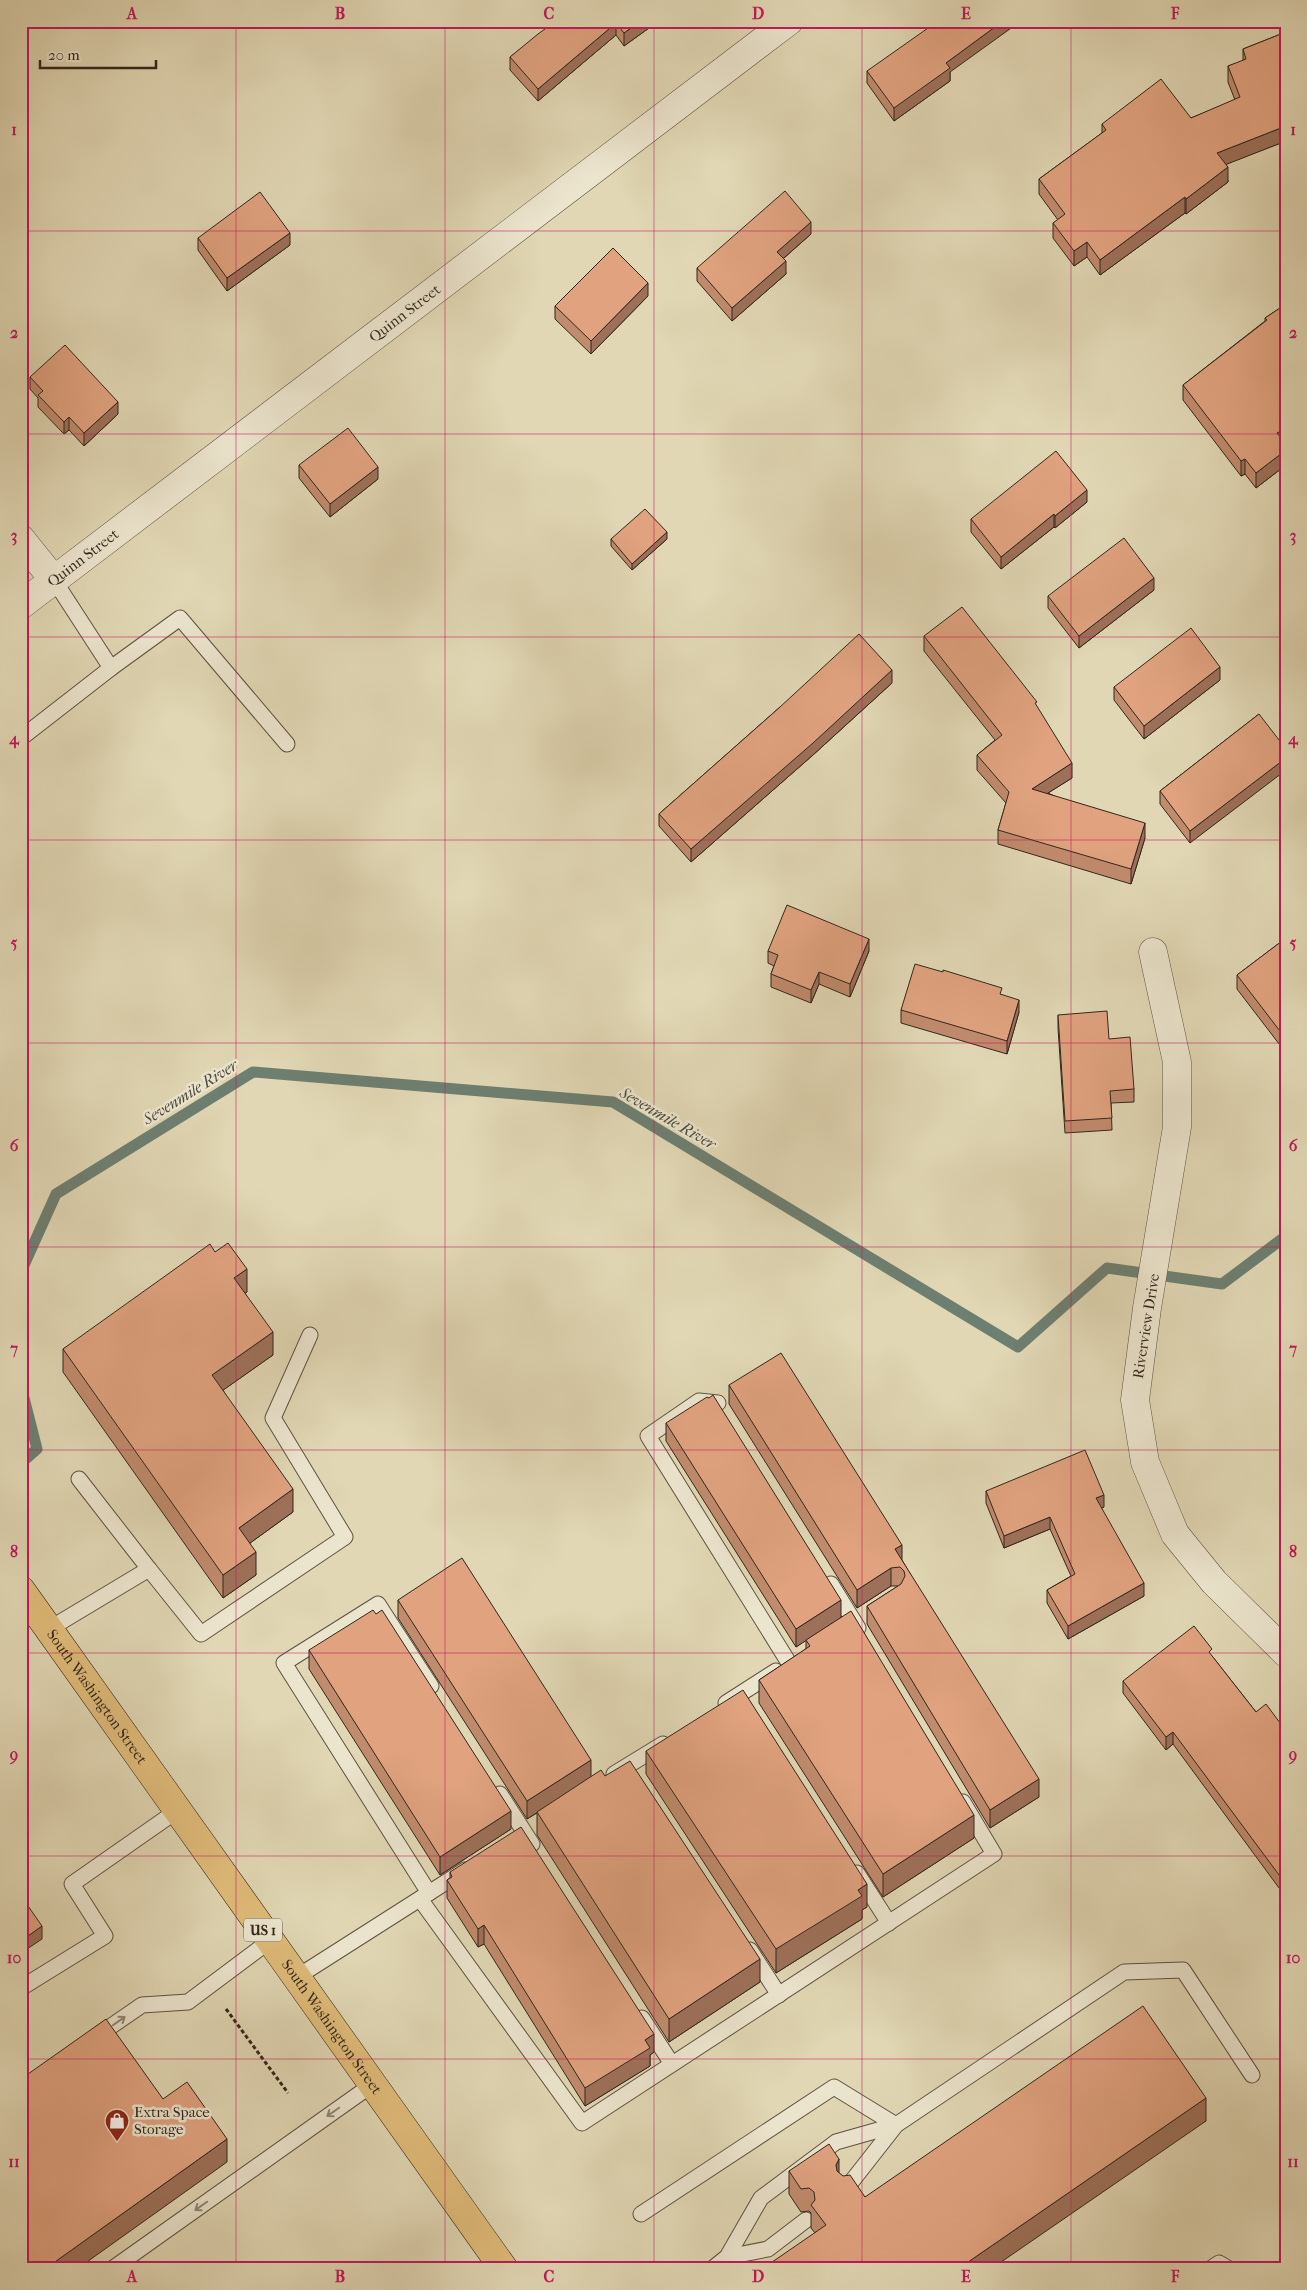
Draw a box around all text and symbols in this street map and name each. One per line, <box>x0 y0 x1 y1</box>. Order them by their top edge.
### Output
text: A <box>126 4 138 23</box>
text: B <box>335 4 345 23</box>
text: C <box>544 4 555 23</box>
text: D <box>752 4 764 23</box>
text: E <box>961 4 971 23</box>
text: F <box>1170 4 1180 23</box>
scale bar <box>40 38 156 70</box>
text: 20 m <box>48 46 80 64</box>
text: 1 <box>11 120 17 139</box>
text: 1 <box>1290 120 1296 139</box>
street label: Quinn Street <box>365 280 444 346</box>
text: 2 <box>10 323 18 342</box>
text: 2 <box>1289 323 1297 342</box>
street label: Quinn Street <box>44 525 123 591</box>
text: 3 <box>11 526 17 546</box>
text: 3 <box>1290 526 1296 546</box>
text: 4 <box>8 729 20 749</box>
text: 4 <box>1287 729 1299 749</box>
text: 5 <box>11 933 18 952</box>
text: 5 <box>1290 933 1297 952</box>
water label: Sevenmile River <box>138 1054 242 1129</box>
water label: Sevenmile River <box>616 1082 721 1154</box>
text: 6 <box>10 1136 19 1155</box>
text: 6 <box>1289 1136 1298 1155</box>
street label: Riverview Drive <box>1129 1272 1163 1380</box>
text: 7 <box>9 1339 18 1358</box>
text: 7 <box>1288 1339 1297 1358</box>
text: 8 <box>10 1542 18 1561</box>
text: 8 <box>1289 1542 1297 1561</box>
street label: South Washington Street <box>43 1626 151 1768</box>
text: 9 <box>9 1745 18 1765</box>
text: 9 <box>1288 1745 1297 1765</box>
road number: US 1 <box>244 1918 282 1942</box>
text: 10 <box>7 1948 21 1967</box>
text: 10 <box>1286 1948 1300 1967</box>
street label: South Washington Street <box>278 1956 386 2098</box>
one-way arrow <box>111 2016 125 2026</box>
place label: Extra Space Storage <box>134 2103 210 2138</box>
one-way arrow <box>326 2107 340 2117</box>
shop icon: Extra Space Storage <box>104 2108 130 2142</box>
text: 11 <box>8 2152 20 2171</box>
text: 11 <box>1287 2152 1299 2171</box>
one-way arrow <box>194 2201 208 2211</box>
text: A <box>126 2267 138 2286</box>
text: B <box>335 2267 345 2286</box>
text: C <box>544 2267 555 2286</box>
text: D <box>752 2267 764 2286</box>
text: E <box>961 2267 971 2286</box>
text: F <box>1170 2267 1180 2286</box>

